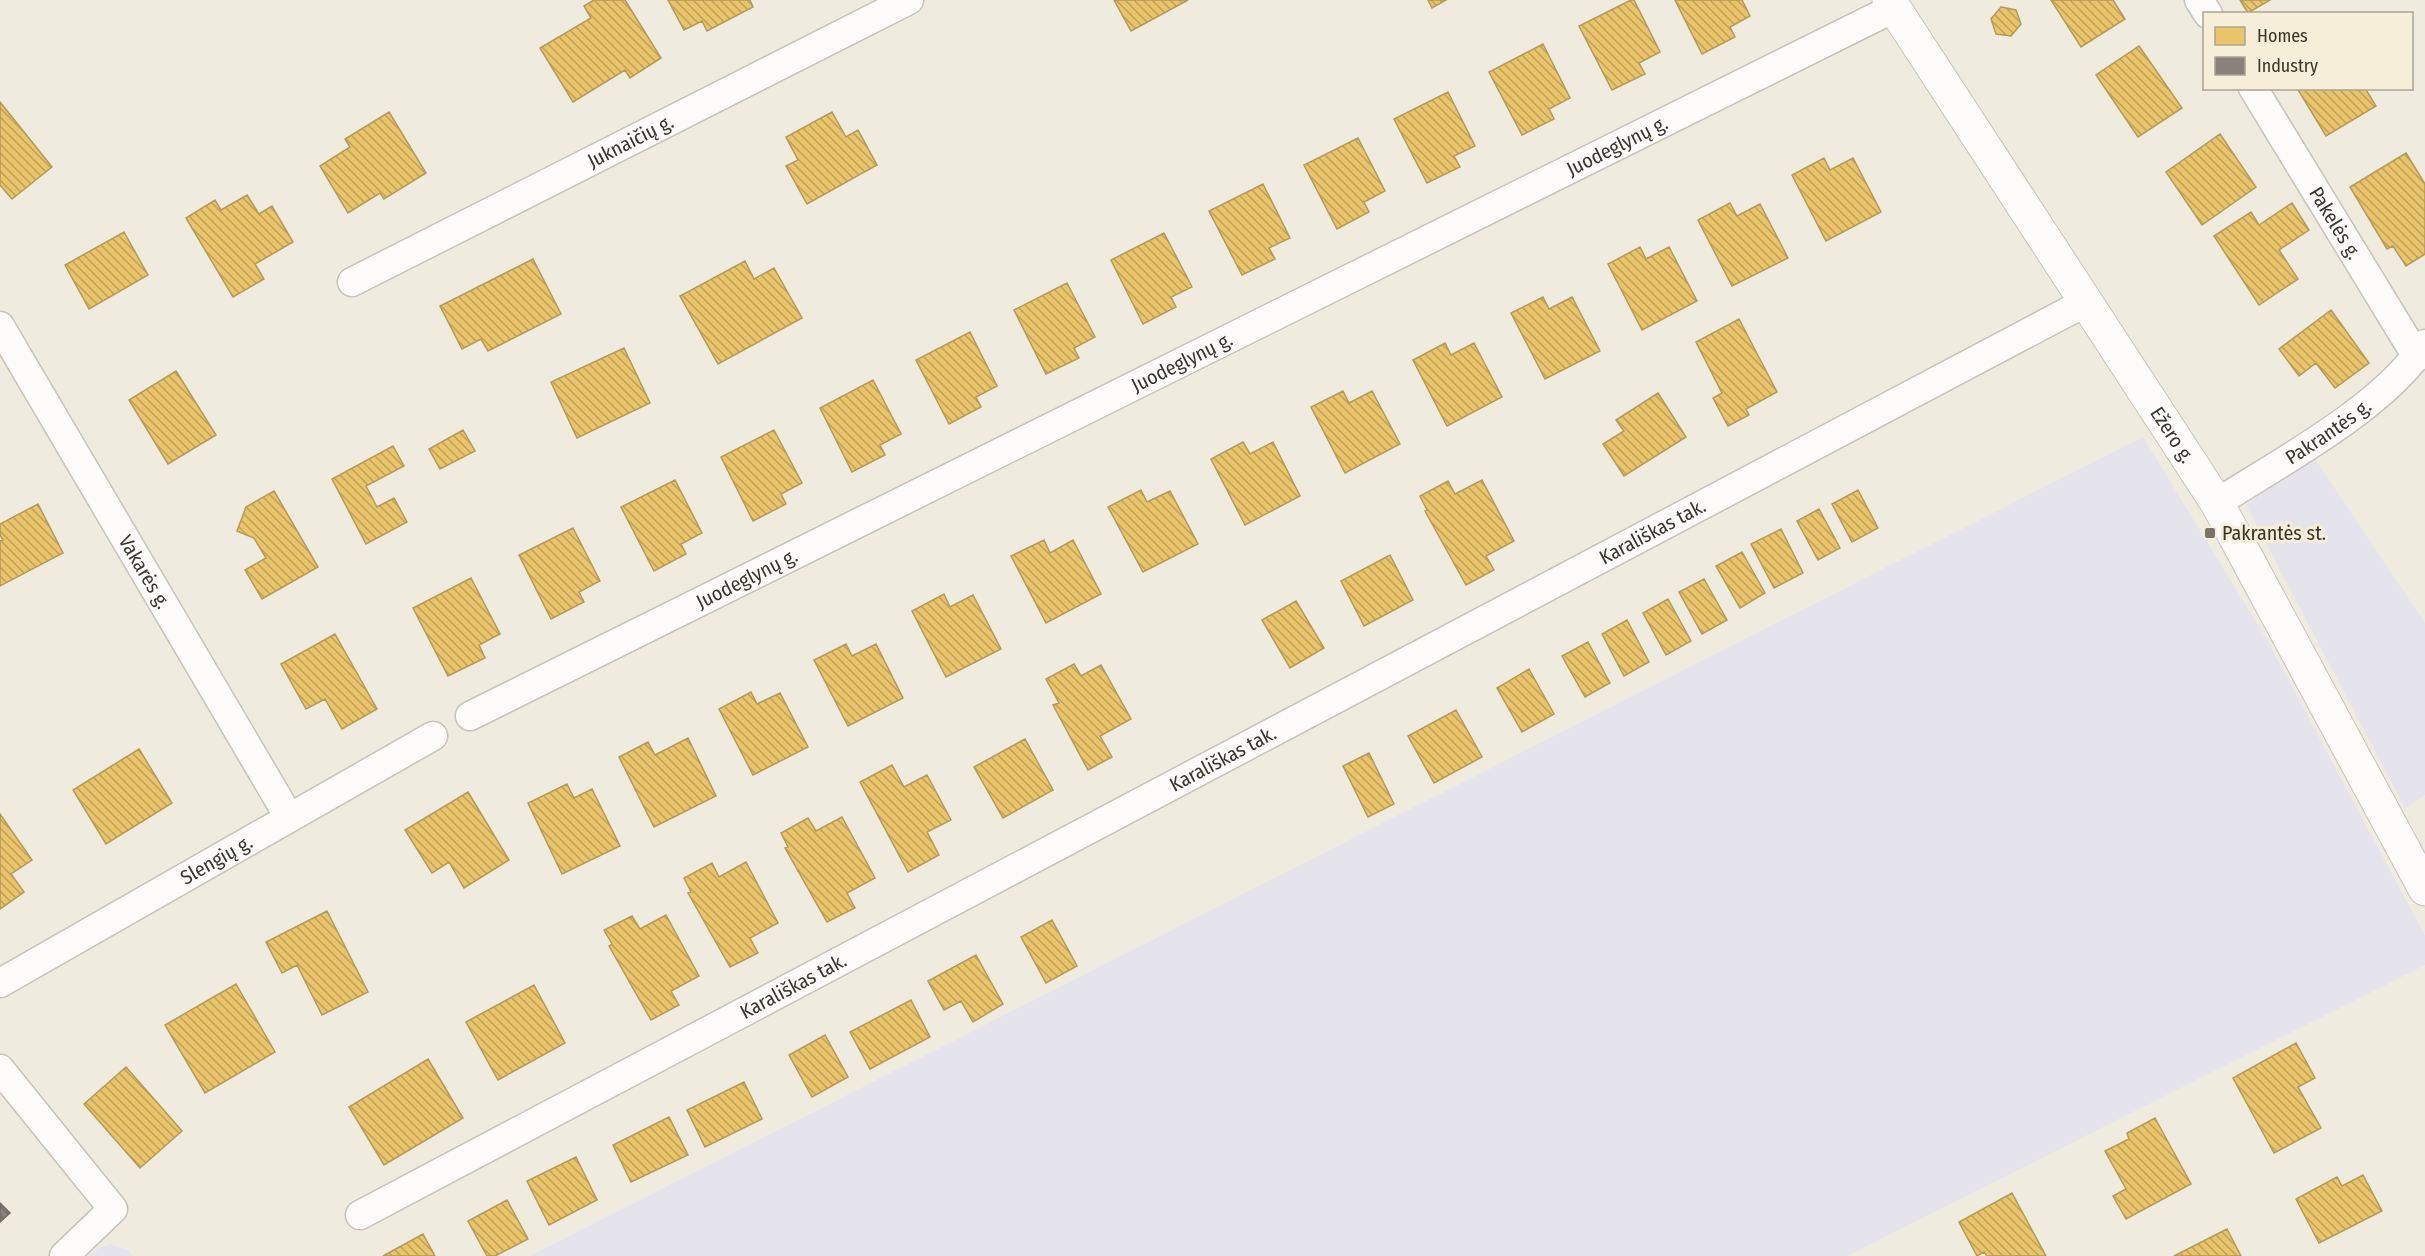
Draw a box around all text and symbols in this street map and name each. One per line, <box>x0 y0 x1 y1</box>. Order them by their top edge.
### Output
legend <box>2203 12 2413 90</box>
text: Homes <box>2257 25 2308 47</box>
text: Industry <box>2257 55 2318 77</box>
street label: Juknaičių g. <box>583 109 677 173</box>
street label: Juodeglynų g. <box>1563 110 1672 181</box>
street label: Pakelės g. <box>2304 182 2366 263</box>
street label: Juodeglynų g. <box>1127 327 1236 397</box>
street label: Pakrantės g. <box>2281 394 2376 470</box>
street label: Ežero g. <box>2145 402 2200 467</box>
street label: Karališkas tak. <box>1595 493 1710 569</box>
place label: Pakrantės st. <box>2222 521 2326 545</box>
marker: Pakrantės st. <box>2203 526 2217 540</box>
street label: Vakarės g. <box>114 531 176 613</box>
street label: Juodeglynų g. <box>692 543 801 614</box>
street label: Karališkas tak. <box>1165 721 1280 797</box>
street label: Slengių g. <box>176 830 256 890</box>
street label: Karališkas tak. <box>736 948 850 1024</box>

